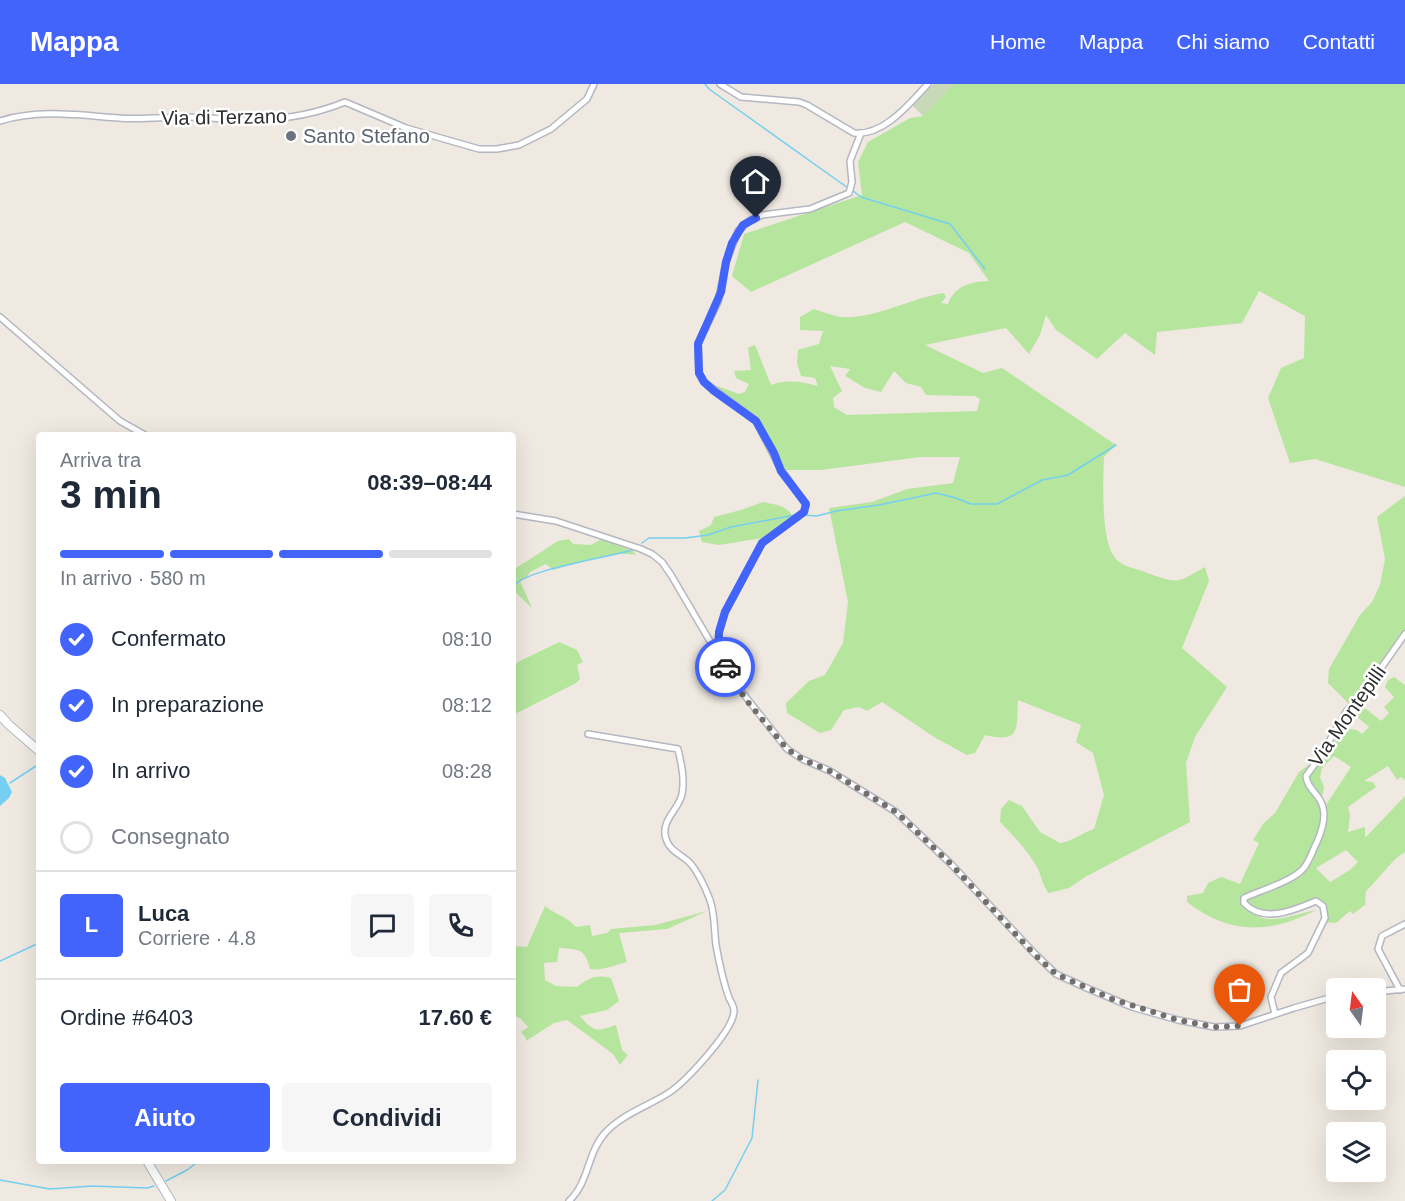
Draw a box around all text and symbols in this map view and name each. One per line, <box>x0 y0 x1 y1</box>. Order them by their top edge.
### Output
text: Mappa <box>30 26 119 57</box>
text: Home <box>990 30 1046 53</box>
text: Mappa <box>1079 30 1143 53</box>
text: Chi siamo <box>1176 30 1270 53</box>
text: Contatti <box>1303 30 1375 53</box>
street label: Via di Terzano <box>161 105 287 129</box>
place label: Santo Stefano <box>303 125 430 147</box>
marker: Santo Stefano <box>284 129 298 143</box>
pin <box>730 156 781 218</box>
icon: home <box>739 165 772 198</box>
text: Arriva tra <box>60 449 141 471</box>
text: 08:39–08:44 <box>367 470 492 495</box>
text: 3 min <box>60 473 162 516</box>
text: In arrivo · 580 m <box>60 567 206 589</box>
icon: check <box>60 623 93 656</box>
text: Confermato <box>111 626 226 651</box>
text: 08:10 <box>442 628 492 650</box>
courier <box>695 637 755 697</box>
icon: car <box>709 651 742 684</box>
street label: Via Montepilli <box>1304 661 1390 771</box>
icon: check <box>60 689 93 722</box>
text: In preparazione <box>111 692 264 717</box>
text: 08:12 <box>442 694 492 716</box>
icon: check <box>60 755 93 788</box>
text: In arrivo <box>111 758 190 783</box>
text: 08:28 <box>442 760 492 782</box>
text: Consegnato <box>111 824 230 849</box>
button: chat <box>351 894 414 957</box>
button: phone <box>429 894 492 957</box>
text: Luca <box>138 901 189 926</box>
text: L <box>85 912 98 937</box>
text: Corriere · 4.8 <box>138 927 256 949</box>
pin <box>1214 964 1265 1026</box>
icon: bag <box>1223 973 1256 1006</box>
north arrow <box>1326 978 1386 1038</box>
map controls <box>1326 978 1386 1182</box>
text: Ordine #6403 <box>60 1005 193 1030</box>
text: 17.60 € <box>419 1005 492 1030</box>
button: locate <box>1326 1050 1386 1110</box>
button: Aiuto <box>60 1083 270 1152</box>
button: Condividi <box>282 1083 492 1152</box>
button: layers <box>1326 1122 1386 1182</box>

